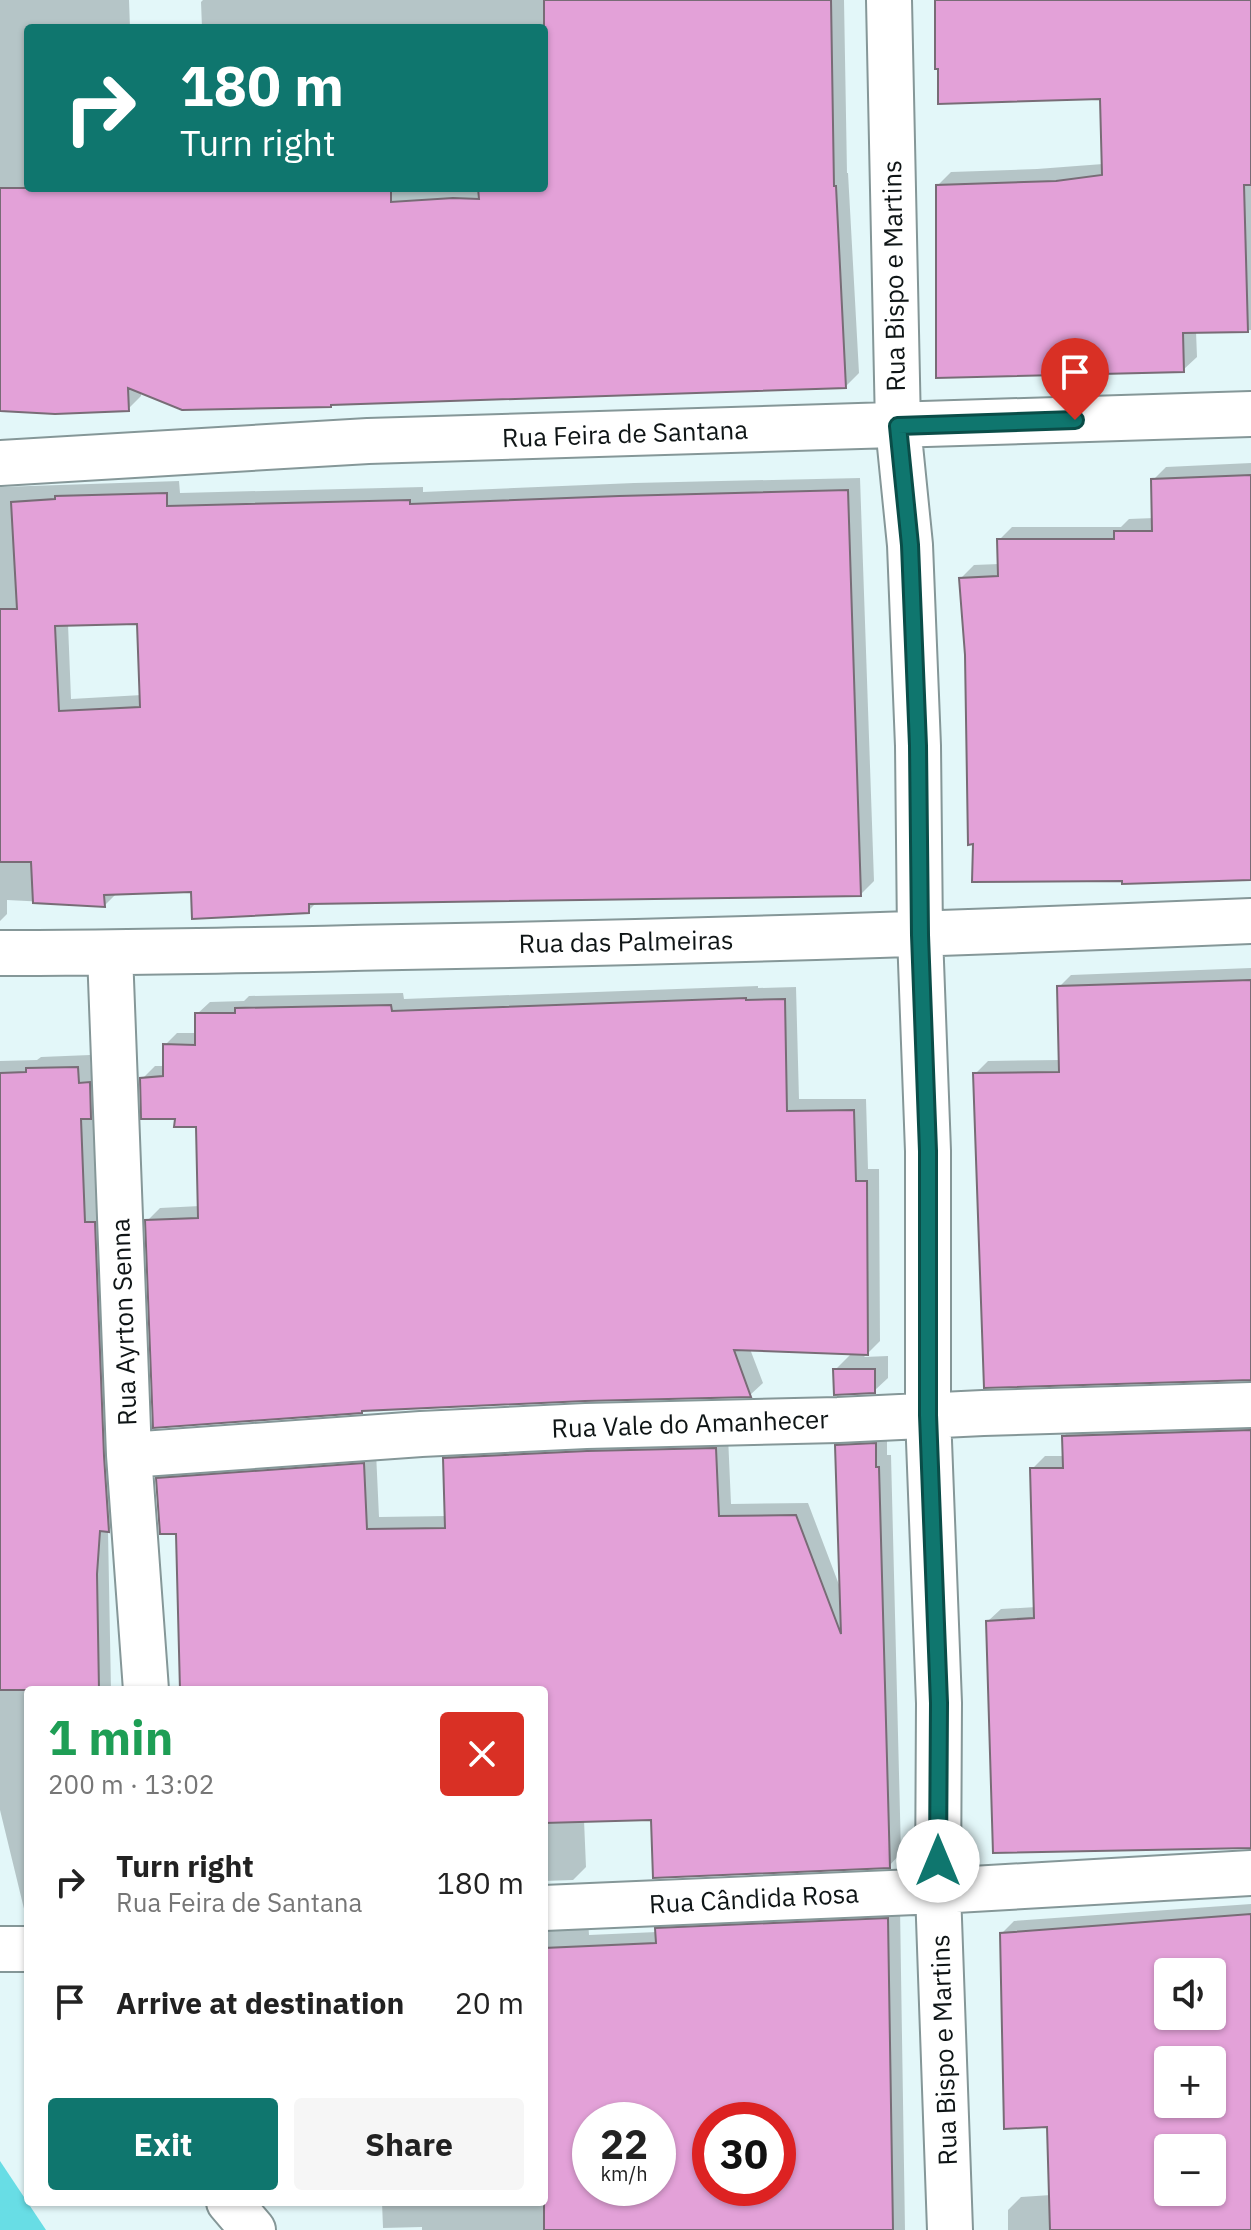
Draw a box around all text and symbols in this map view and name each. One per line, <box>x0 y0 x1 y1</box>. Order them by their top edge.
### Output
text: 180 m <box>180 49 344 121</box>
icon: right <box>48 56 152 160</box>
text: Turn right <box>180 119 336 166</box>
street label: Rua Bispo e Martins <box>874 160 912 392</box>
pin <box>1041 338 1109 420</box>
icon: arrive <box>1053 350 1097 394</box>
street label: Rua Feira de Santana <box>501 412 749 454</box>
street label: Rua das Palmeiras <box>518 922 734 960</box>
street label: Rua Ayrton Senna <box>102 1218 144 1426</box>
street label: Rua Vale do Amanhecer <box>551 1401 830 1445</box>
text: 1 min <box>48 1706 173 1768</box>
button: close <box>440 1712 524 1796</box>
text: 200 m · 13:02 <box>48 1767 214 1801</box>
position arrow <box>896 1819 980 1903</box>
text: Turn right <box>116 1846 254 1885</box>
icon: right <box>48 1860 92 1904</box>
text: 180 m <box>437 1863 524 1902</box>
street label: Rua Cândida Rosa <box>648 1876 860 1920</box>
text: Rua Feira de Santana <box>116 1885 362 1919</box>
street label: Rua Bispo e Martins <box>922 1934 964 2166</box>
map controls <box>1154 1958 1226 2206</box>
button: sound <box>1154 1958 1226 2030</box>
icon: arrive <box>48 1980 92 2024</box>
text: Arrive at destination <box>116 1983 404 2022</box>
text: 20 m <box>455 1983 524 2022</box>
button: + <box>1154 2046 1226 2118</box>
button: Exit <box>48 2098 278 2190</box>
button: Share <box>294 2098 524 2190</box>
speed limit sign: 30 <box>692 2102 796 2206</box>
text: 22 <box>600 2118 648 2170</box>
button: − <box>1154 2134 1226 2206</box>
text: km/h <box>600 2160 648 2187</box>

